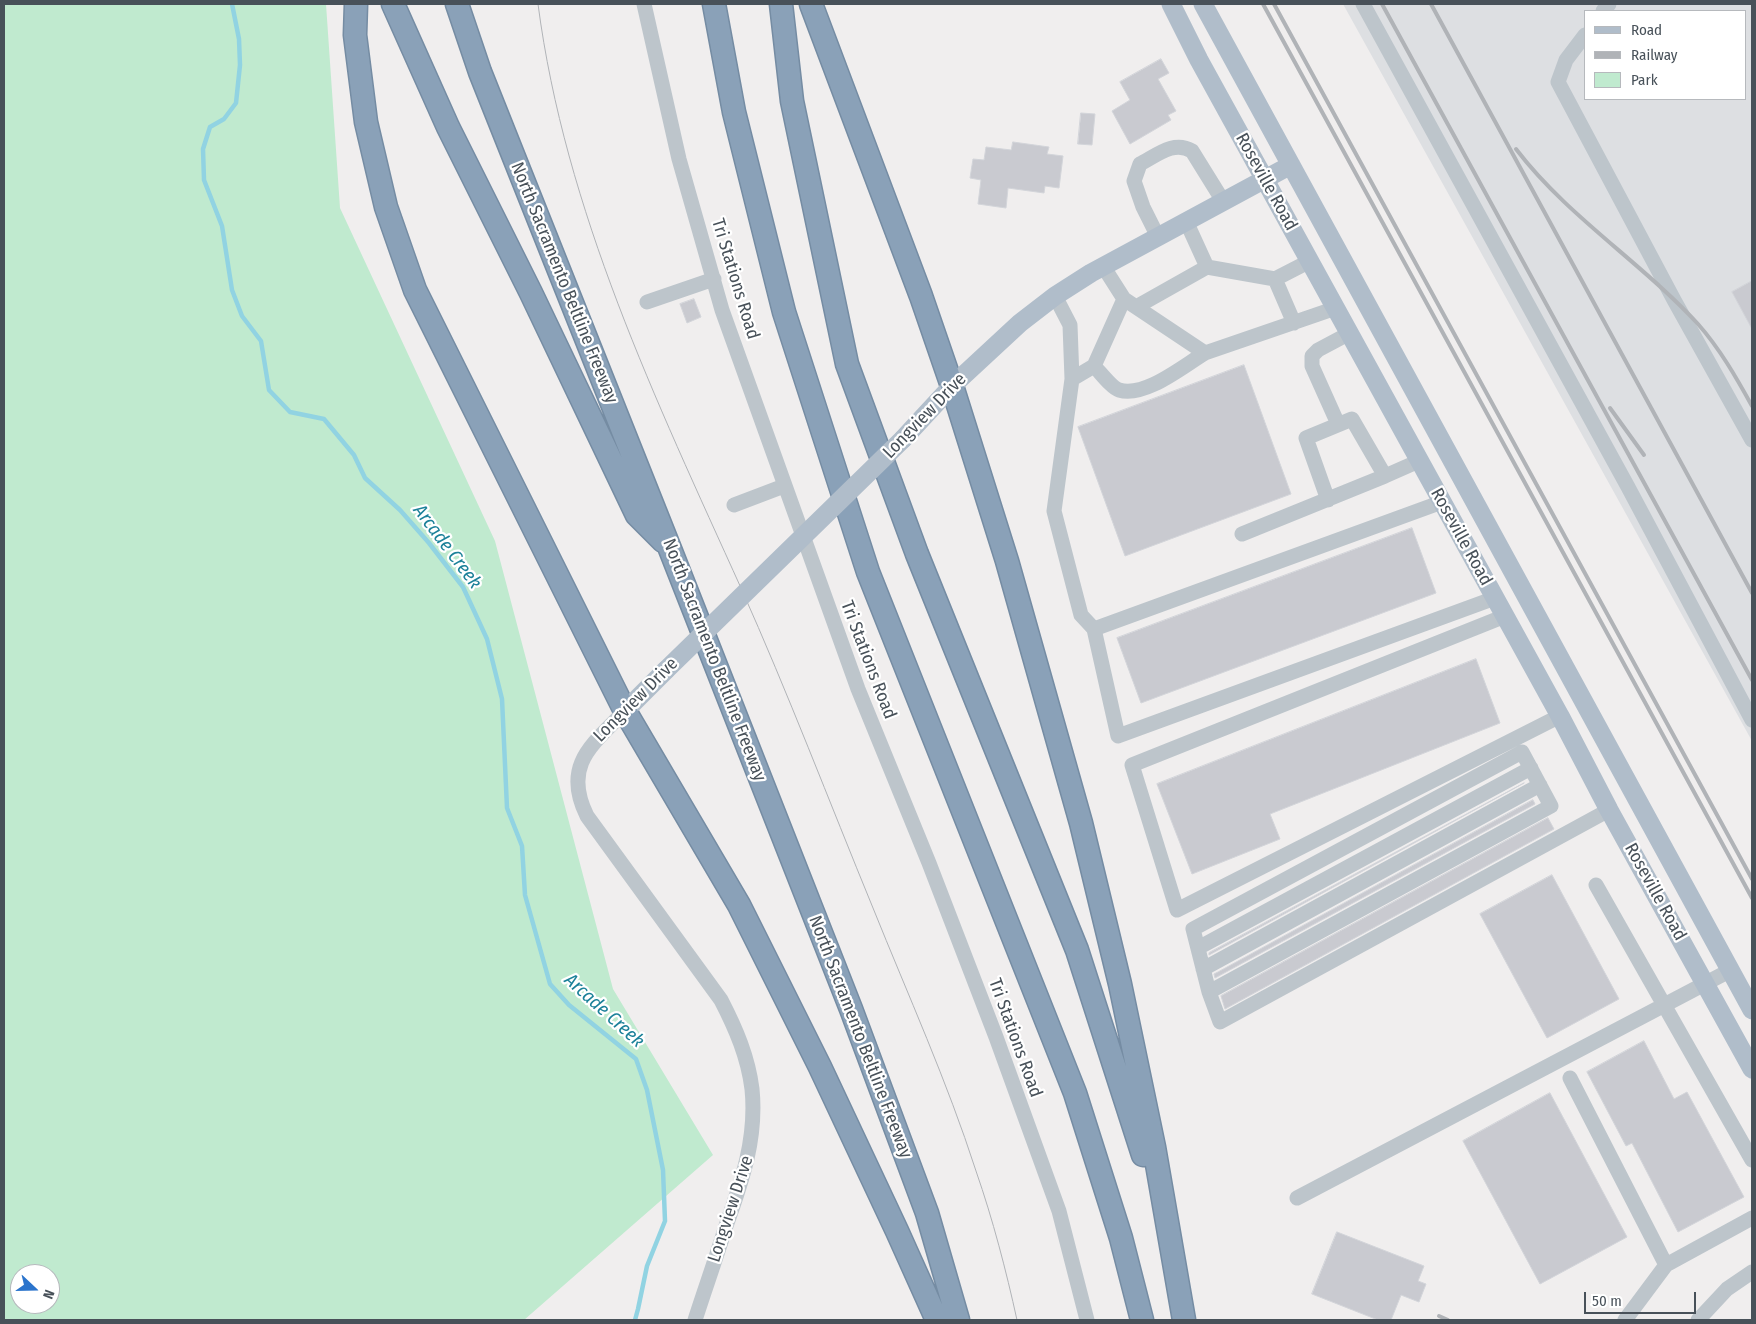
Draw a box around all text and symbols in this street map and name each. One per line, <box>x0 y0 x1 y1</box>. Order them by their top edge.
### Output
legend <box>1584 10 1746 100</box>
text: Road <box>1631 21 1662 39</box>
text: Railway <box>1631 46 1678 64</box>
text: Park <box>1631 71 1658 89</box>
street label: Roseville Road <box>1230 130 1302 234</box>
street label: North Sacramento Beltline Freeway <box>506 159 622 407</box>
street label: Tri Stations Road <box>706 216 764 342</box>
street label: Longview Drive <box>879 369 971 463</box>
street label: Roseville Road <box>1425 485 1497 589</box>
water label: Arcade Creek <box>408 500 486 594</box>
street label: North Sacramento Beltline Freeway <box>658 536 770 784</box>
street label: Tri Stations Road <box>836 598 900 722</box>
street label: Longview Drive <box>589 653 683 747</box>
street label: Roseville Road <box>1619 840 1691 944</box>
street label: North Sacramento Beltline Freeway <box>804 913 916 1161</box>
water label: Arcade Creek <box>559 969 649 1053</box>
street label: Tri Stations Road <box>983 976 1047 1100</box>
street label: Longview Drive <box>704 1153 758 1265</box>
north arrow <box>10 1264 60 1314</box>
scale bar <box>1586 1282 1698 1314</box>
text: N <box>39 1287 58 1301</box>
text: 50 m <box>1592 1292 1622 1310</box>

